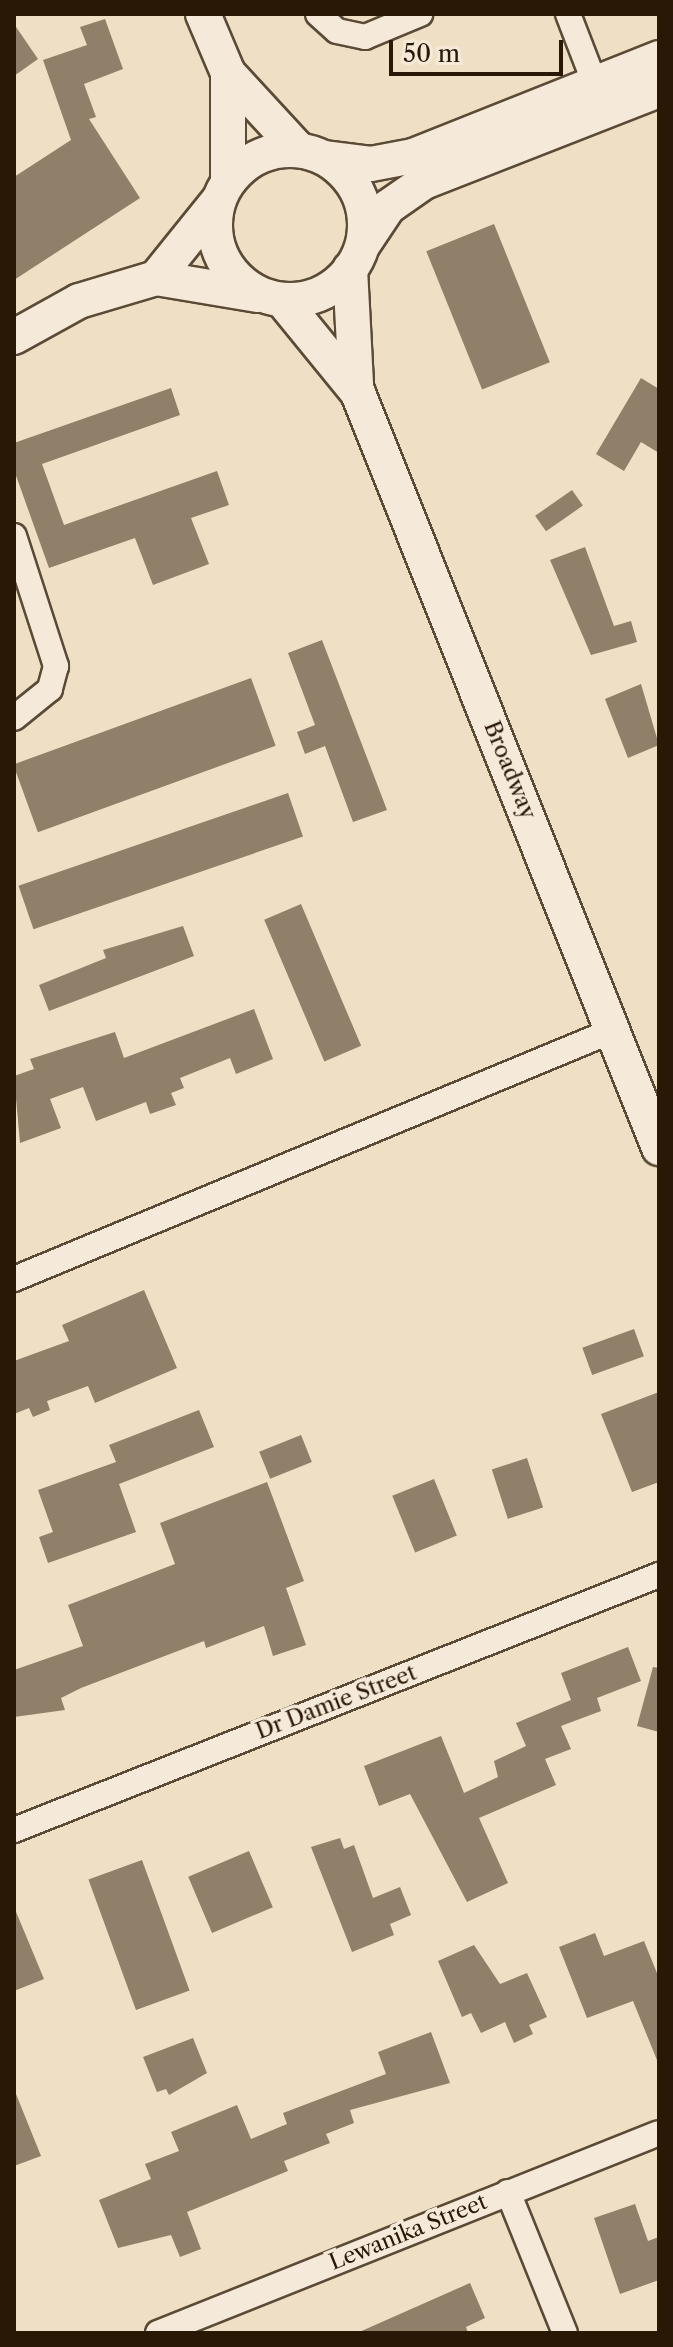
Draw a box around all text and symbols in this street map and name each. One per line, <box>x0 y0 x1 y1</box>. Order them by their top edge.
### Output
scale bar <box>393 24 567 74</box>
text: 50 m <box>403 39 460 68</box>
street label: Broadway <box>478 717 542 823</box>
street label: Dr Damie Street <box>252 1659 420 1745</box>
street label: Lewanika Street <box>325 2188 491 2276</box>

